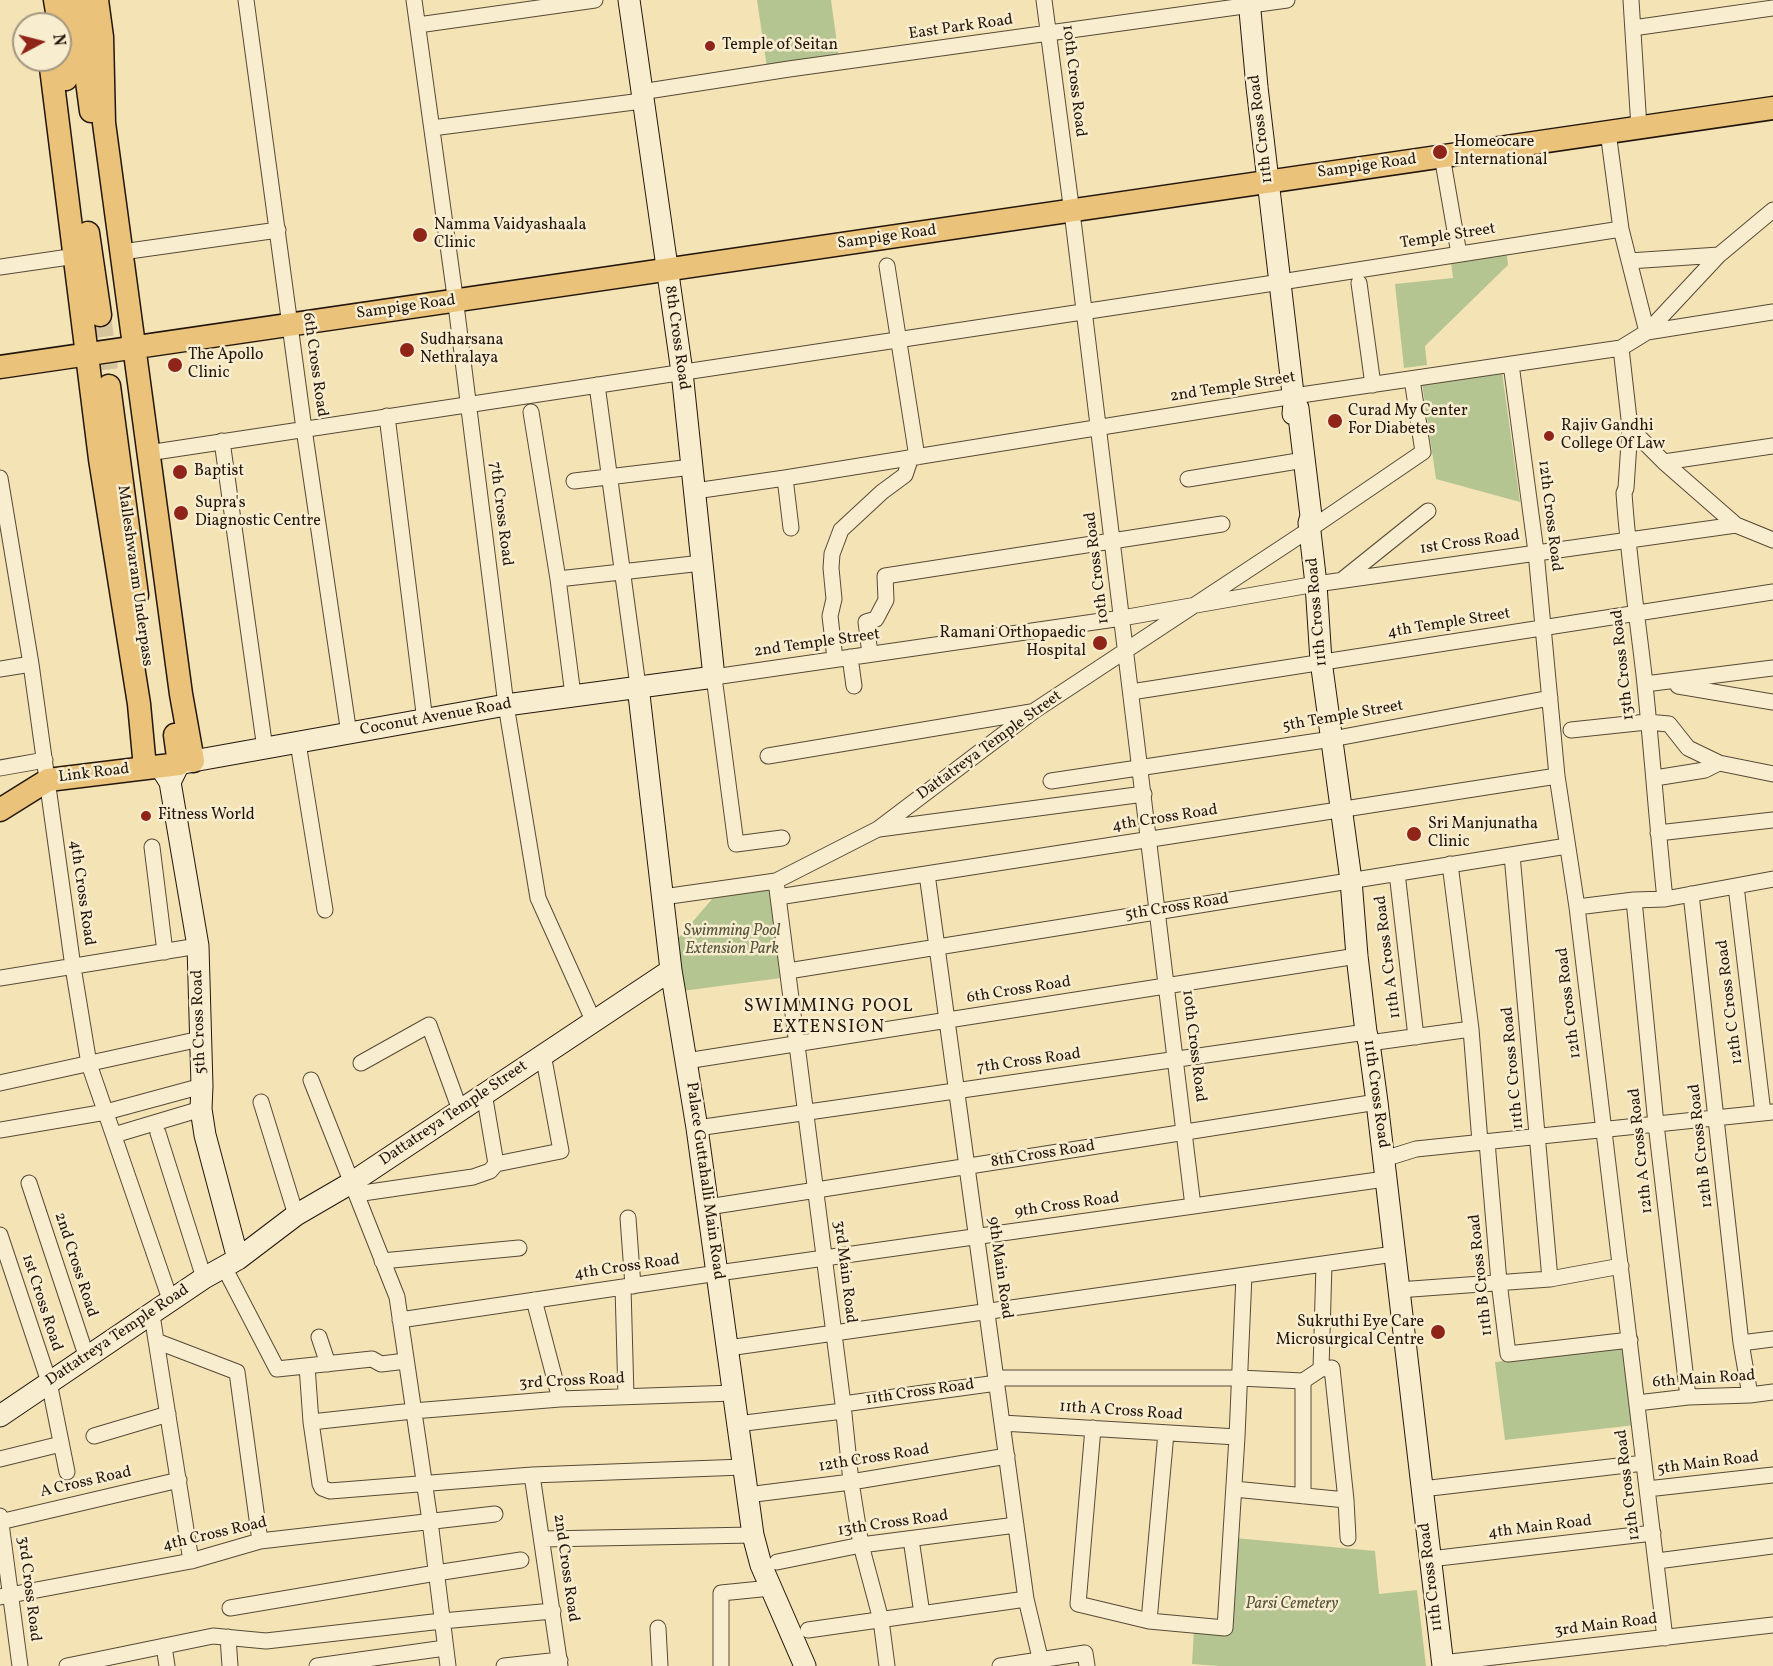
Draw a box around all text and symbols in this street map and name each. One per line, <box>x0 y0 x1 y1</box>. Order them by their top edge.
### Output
street label: East Park Road <box>908 11 1014 45</box>
north arrow <box>12 12 72 72</box>
street label: 10th Cross Road <box>1057 24 1089 138</box>
text: N <box>46 33 70 47</box>
place label: Temple of Seitan <box>722 36 838 56</box>
marker: Temple of Seitan <box>703 39 717 53</box>
street label: 11th Cross Road <box>1246 74 1278 184</box>
place label: Homeocare International <box>1454 133 1547 171</box>
marker: Homeocare International <box>1431 143 1449 161</box>
street label: Sampige Road <box>1316 151 1418 183</box>
place label: Namma Vaidyashaala Clinic <box>434 216 586 254</box>
street label: Temple Street <box>1399 220 1497 254</box>
street label: Sampige Road <box>836 222 938 254</box>
marker: Namma Vaidyashaala Clinic <box>411 226 429 244</box>
street label: 8th Cross Road <box>659 285 693 391</box>
street label: Sampige Road <box>355 292 457 324</box>
street label: 6th Cross Road <box>297 312 331 418</box>
place label: Sudharsana Nethralaya <box>420 331 503 369</box>
marker: Sudharsana Nethralaya <box>398 341 416 359</box>
place label: The Apollo Clinic <box>188 346 264 384</box>
marker: The Apollo Clinic <box>166 356 184 374</box>
street label: 2nd Temple Street <box>1169 369 1297 407</box>
place label: Curad My Center For Diabetes <box>1348 402 1468 440</box>
marker: Curad My Center For Diabetes <box>1326 412 1344 430</box>
place label: Rajiv Gandhi College Of Law <box>1561 417 1665 455</box>
marker: Rajiv Gandhi College Of Law <box>1542 429 1556 443</box>
street label: 12th Cross Road <box>1533 459 1565 573</box>
street label: 7th Cross Road <box>484 461 516 567</box>
place label: Baptist <box>194 462 244 482</box>
marker: Baptist <box>171 463 189 481</box>
street label: Malleshwaram Underpass <box>112 484 156 668</box>
place label: Supra's Diagnostic Centre <box>195 494 321 532</box>
marker: Supra's Diagnostic Centre <box>172 504 190 522</box>
street label: 10th Cross Road <box>1082 511 1114 625</box>
street label: 1st Cross Road <box>1419 526 1521 560</box>
street label: 11th Cross Road <box>1304 557 1332 667</box>
street label: 4th Temple Street <box>1386 605 1512 643</box>
street label: 13th Cross Road <box>1609 609 1639 721</box>
place label: Ramani Orthopaedic Hospital <box>940 624 1086 662</box>
street label: 2nd Temple Street <box>753 626 881 662</box>
marker: Ramani Orthopaedic Hospital <box>1091 634 1109 652</box>
street label: Dattatreya Temple Street <box>914 687 1066 805</box>
street label: Coconut Avenue Road <box>359 695 513 741</box>
street label: 5th Temple Street <box>1281 697 1405 737</box>
street label: Link Road <box>57 760 131 788</box>
street label: 4th Cross Road <box>1111 801 1219 837</box>
place label: Fitness World <box>158 806 255 826</box>
marker: Fitness World <box>139 809 153 823</box>
place label: Sri Manjunatha Clinic <box>1428 815 1538 853</box>
marker: Sri Manjunatha Clinic <box>1405 825 1423 843</box>
street label: 4th Cross Road <box>64 839 98 947</box>
street label: 5th Cross Road <box>1124 890 1230 926</box>
street label: 11th A Cross Road <box>1372 894 1406 1020</box>
park label: Swimming Pool Extension Park <box>684 922 780 960</box>
street label: 12th C Cross Road <box>1714 939 1748 1065</box>
street label: 12th Cross Road <box>1554 946 1586 1060</box>
street label: 5th Cross Road <box>189 969 211 1075</box>
street label: 6th Cross Road <box>966 973 1072 1009</box>
street label: 10th Cross Road <box>1177 989 1209 1103</box>
district label: SWIMMING POOL EXTENSION <box>744 997 914 1040</box>
street label: 11th C Cross Road <box>1499 1006 1529 1130</box>
street label: 11th Cross Road <box>1358 1038 1392 1150</box>
street label: 7th Cross Road <box>976 1045 1082 1079</box>
street label: Dattatreya Temple Street <box>376 1057 532 1171</box>
street label: Palace Guttahalli Main Road <box>681 1081 727 1281</box>
street label: 12th B Cross Road <box>1686 1083 1718 1209</box>
street label: 12th A Cross Road <box>1626 1087 1658 1215</box>
street label: 8th Cross Road <box>990 1137 1096 1173</box>
street label: 9th Cross Road <box>1014 1189 1120 1223</box>
street label: 2nd Cross Road <box>49 1210 101 1320</box>
street label: 11th B Cross Road <box>1466 1213 1498 1337</box>
street label: 9th Main Road <box>982 1216 1016 1320</box>
street label: 3rd Main Road <box>828 1219 860 1325</box>
street label: 4th Cross Road <box>573 1251 681 1285</box>
street label: 1st Cross Road <box>16 1252 66 1354</box>
street label: Dattatreya Temple Road <box>43 1281 193 1391</box>
place label: Sukruthi Eye Care Microsurgical Centre <box>1276 1313 1424 1351</box>
marker: Sukruthi Eye Care Microsurgical Centre <box>1429 1323 1447 1341</box>
street label: 6th Main Road <box>1652 1367 1756 1393</box>
street label: 3rd Cross Road <box>519 1370 625 1394</box>
street label: 11th Cross Road <box>864 1376 976 1410</box>
street label: 11th A Cross Road <box>1059 1398 1183 1426</box>
street label: 12th Cross Road <box>1613 1428 1645 1542</box>
street label: 12th Cross Road <box>817 1441 931 1477</box>
street label: 5th Main Road <box>1656 1448 1760 1480</box>
street label: A Cross Road <box>38 1463 134 1503</box>
street label: 13th Cross Road <box>836 1507 950 1541</box>
street label: 4th Main Road <box>1487 1512 1593 1544</box>
street label: 2nd Cross Road <box>548 1513 582 1623</box>
street label: 4th Cross Road <box>161 1514 269 1556</box>
street label: 11th Cross Road <box>1416 1522 1448 1632</box>
street label: 3rd Cross Road <box>12 1535 44 1643</box>
park label: Parsi Cemetery <box>1245 1595 1339 1615</box>
street label: 3rd Main Road <box>1553 1610 1659 1642</box>

